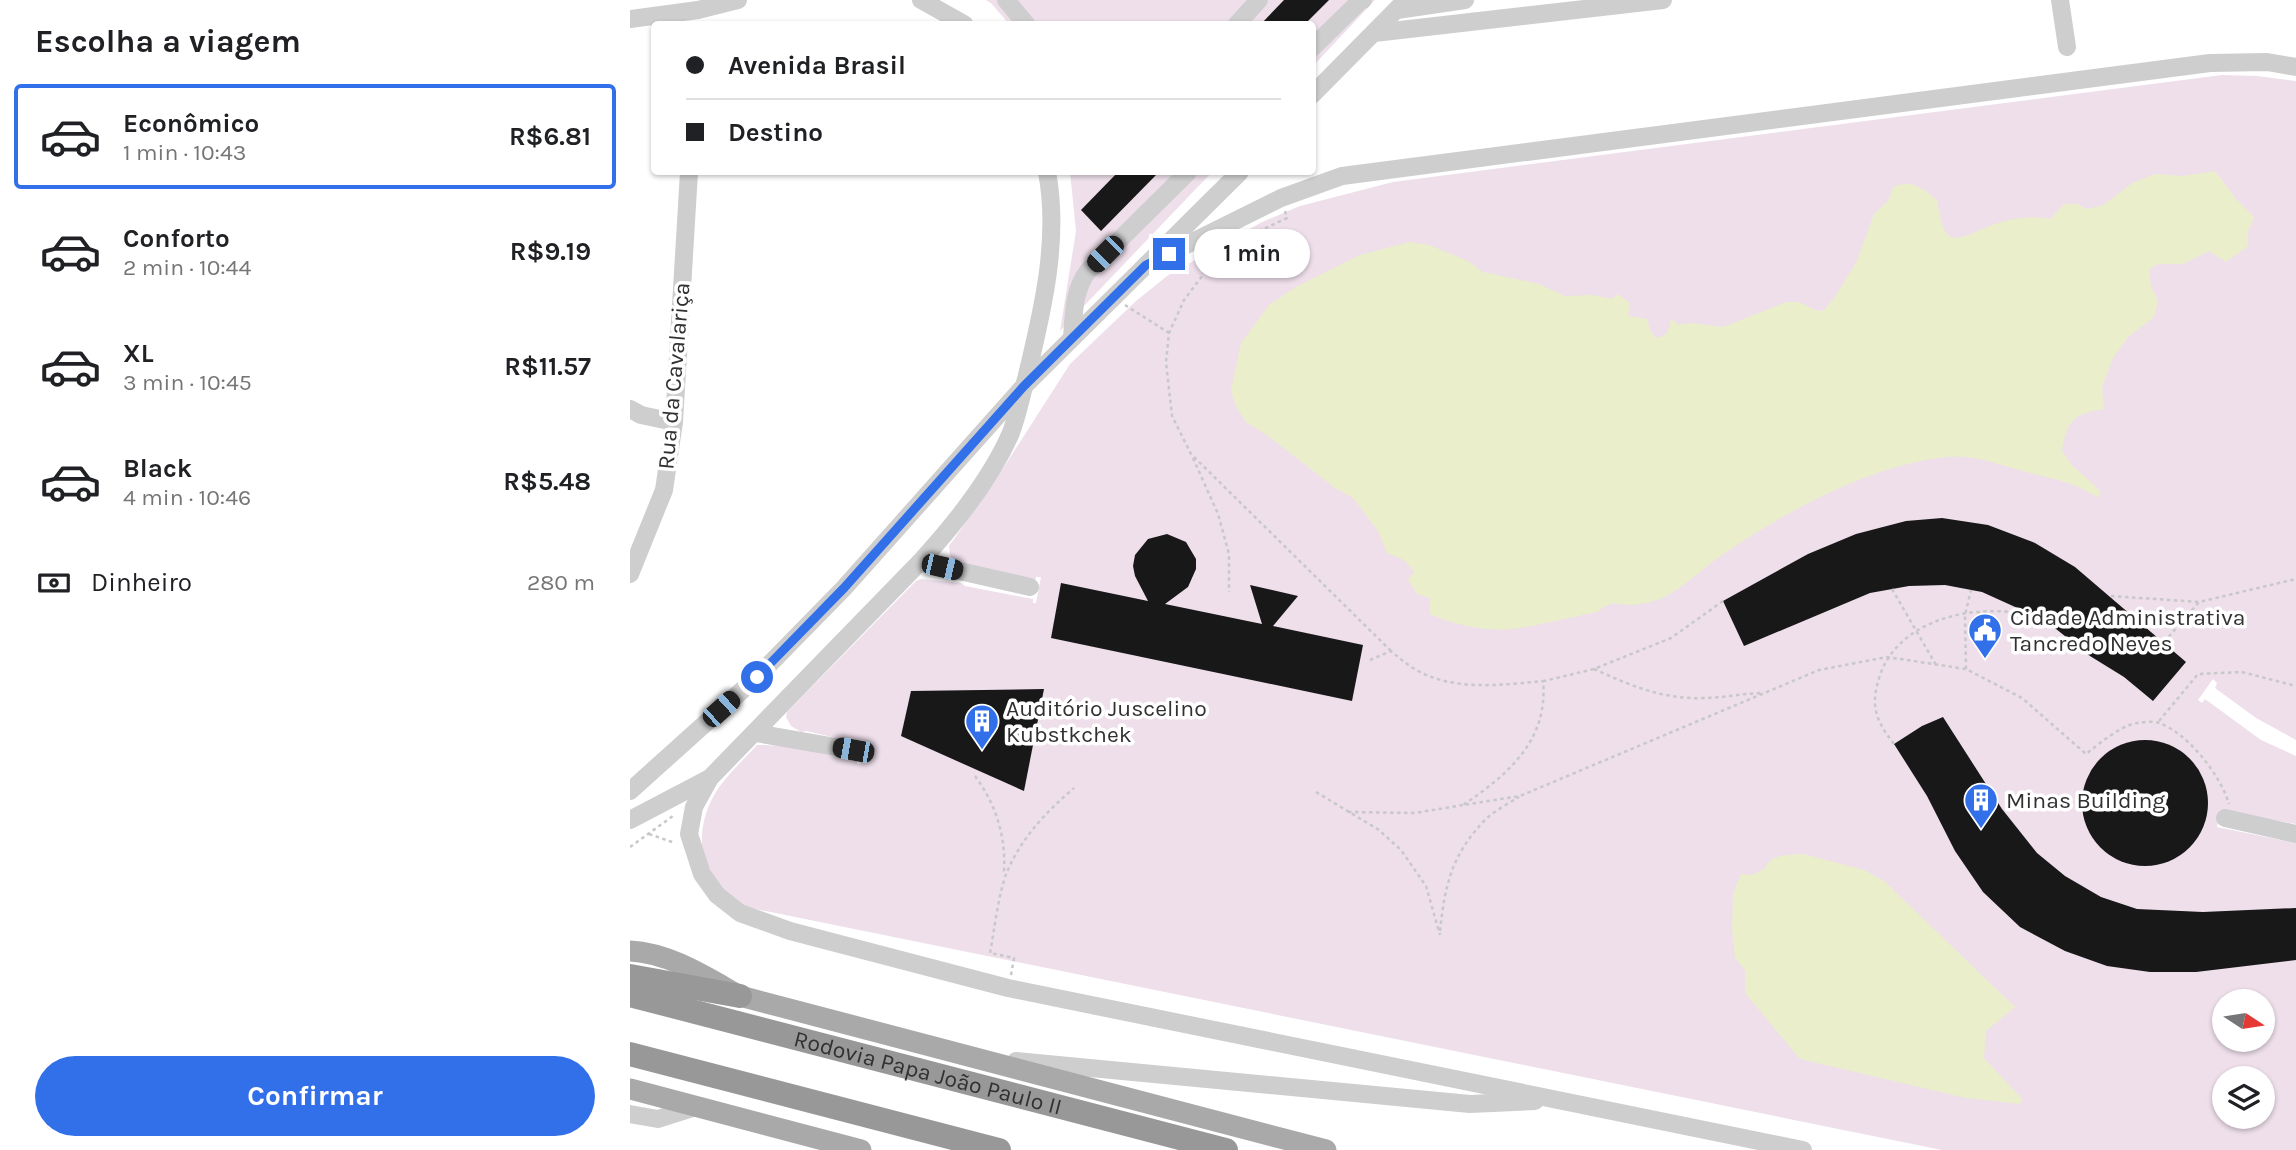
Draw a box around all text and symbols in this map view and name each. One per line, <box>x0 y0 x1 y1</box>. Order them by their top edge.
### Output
text: Escolha a viagem <box>35 23 301 60</box>
text: Avenida Brasil <box>728 50 906 81</box>
icon: car <box>39 105 102 168</box>
text: Econômico <box>123 108 259 139</box>
text: Destino <box>728 117 823 148</box>
text: R$6.81 <box>509 121 591 152</box>
text: 1 min · 10:43 <box>123 139 246 166</box>
icon: car <box>39 220 102 283</box>
text: Conforto <box>123 223 230 254</box>
callout: 1 min <box>1194 230 1309 278</box>
car <box>1083 232 1128 276</box>
text: R$9.19 <box>510 236 591 267</box>
route end <box>1153 238 1185 270</box>
text: 1 min <box>1223 240 1281 267</box>
text: 2 min · 10:44 <box>123 254 251 281</box>
street label: Rua da Cavalariça <box>652 281 696 471</box>
icon: car <box>39 335 102 398</box>
text: XL <box>123 338 154 369</box>
text: R$11.57 <box>504 351 591 382</box>
text: 3 min · 10:45 <box>123 369 252 396</box>
icon: car <box>39 450 102 513</box>
text: Black <box>123 453 192 484</box>
text: R$5.48 <box>503 466 591 497</box>
text: 4 min · 10:46 <box>123 484 251 511</box>
car <box>920 552 965 582</box>
icon: cash <box>35 564 73 602</box>
text: Dinheiro <box>91 567 192 598</box>
text: 280 m <box>527 569 595 596</box>
place label: Cidade Administrativa Tancredo Neves <box>2010 604 2246 657</box>
public building icon: Cidade Administrativa Tancredo Neves <box>1966 611 2004 660</box>
route start <box>741 661 773 693</box>
car <box>699 687 744 731</box>
place label: Auditório Juscelino Kubstkchek <box>1006 695 1207 748</box>
building icon: Auditório Juscelino Kubstkchek <box>963 702 1001 751</box>
car <box>831 736 876 764</box>
building icon: Minas Building <box>1962 781 2000 830</box>
place label: Minas Building <box>2006 787 2165 814</box>
north arrow <box>2212 989 2275 1052</box>
map controls <box>2212 989 2275 1129</box>
street label: Rodovia Papa João Paulo II <box>791 1025 1065 1120</box>
button: Confirmar <box>35 1056 595 1136</box>
button: layers <box>2212 1066 2275 1129</box>

